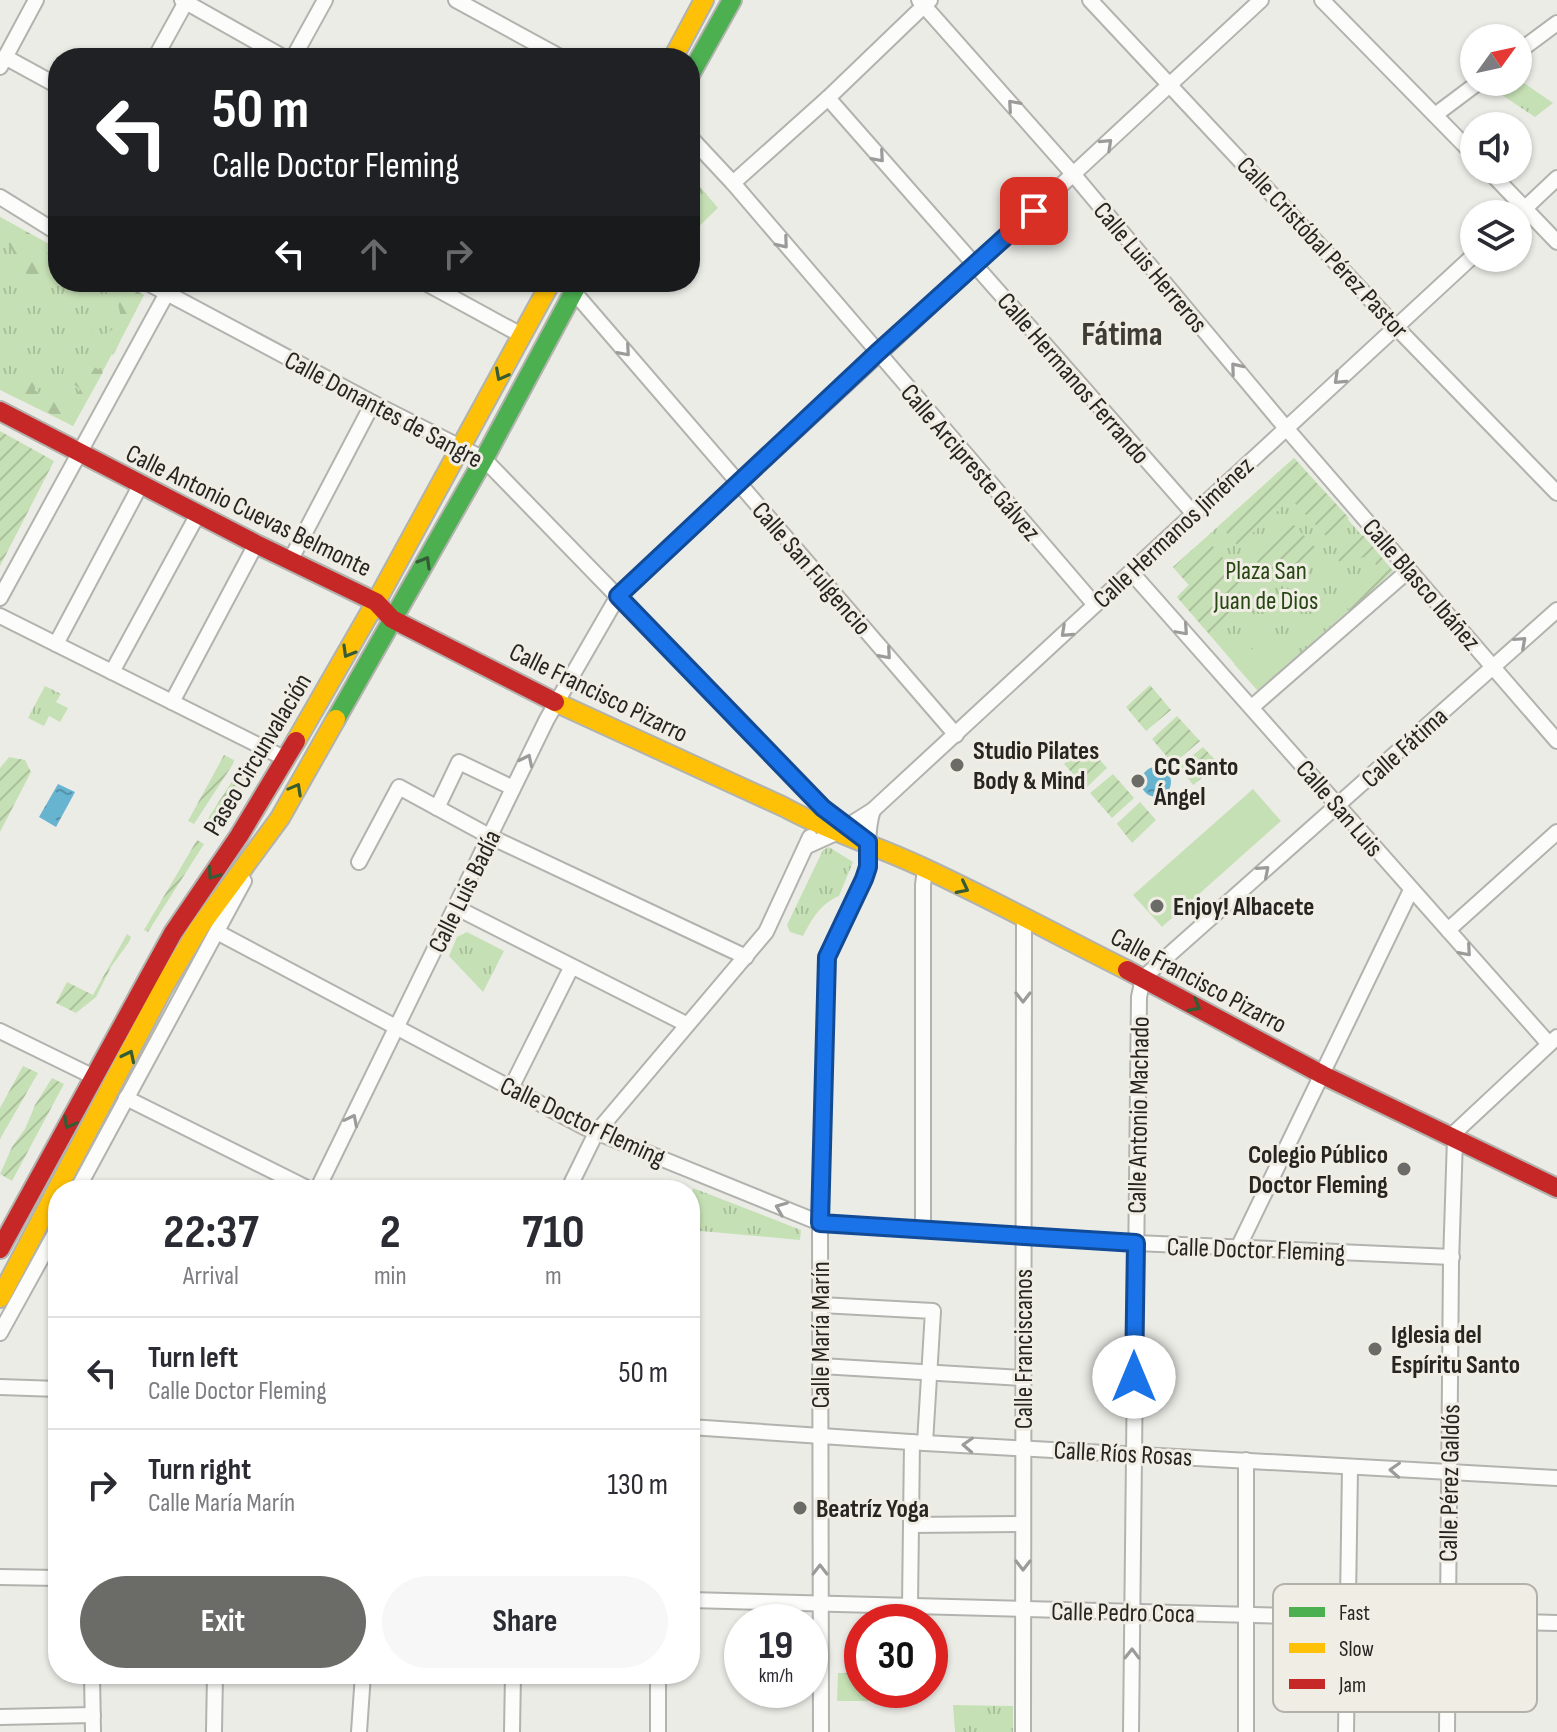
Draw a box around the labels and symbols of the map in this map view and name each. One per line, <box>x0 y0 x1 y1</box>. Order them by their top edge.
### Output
north arrow <box>1460 24 1532 96</box>
one-way arrow <box>1008 100 1023 115</box>
one-way arrow <box>1098 139 1112 154</box>
one-way arrow <box>870 147 884 162</box>
street label: Calle Cristóbal Pérez Pastor <box>1230 151 1414 346</box>
pin <box>1000 177 1068 245</box>
street label: Calle Luis Herreros <box>1086 196 1213 340</box>
one-way arrow <box>773 233 788 248</box>
street label: Calle Hermanos Ferrando <box>990 287 1156 471</box>
district label: Fátima <box>1081 314 1163 355</box>
one-way arrow <box>615 342 629 357</box>
street label: Calle Donantes de Sangre <box>279 345 488 476</box>
one-way arrow <box>1231 362 1246 377</box>
one-way arrow <box>496 367 511 382</box>
one-way arrow <box>1333 370 1348 384</box>
street label: Calle Arcipreste Gálvez <box>893 378 1046 548</box>
street label: Calle Antonio Cuevas Belmonte <box>120 438 376 584</box>
street label: Calle Hermanos Jiménez <box>1087 451 1261 615</box>
street label: Calle San Fulgencio <box>745 496 877 642</box>
street label: Calle Blasco Ibáñez <box>1355 513 1486 657</box>
one-way arrow <box>415 556 430 571</box>
park label: Plaza San Juan de Dios <box>1213 556 1318 617</box>
one-way arrow <box>1174 621 1188 635</box>
one-way arrow <box>1061 623 1075 637</box>
street label: Calle Francisco Pizarro <box>504 637 693 750</box>
one-way arrow <box>1512 637 1526 651</box>
one-way arrow <box>342 643 358 657</box>
one-way arrow <box>876 645 891 659</box>
street label: Paseo Circunvalación <box>198 668 319 842</box>
street label: Calle Fátima <box>1356 701 1455 795</box>
place label: Studio Pilates Body & Mind <box>973 736 1099 797</box>
place label: CC Santo Ángel <box>1153 752 1238 813</box>
one-way arrow <box>517 754 532 769</box>
street label: Calle San Luis <box>1289 754 1389 863</box>
marker: Studio Pilates Body & Mind <box>948 756 966 774</box>
marker: CC Santo Ángel <box>1129 772 1147 790</box>
one-way arrow <box>286 783 302 797</box>
street label: Calle Luis Badía <box>422 825 508 958</box>
one-way arrow <box>208 865 223 879</box>
one-way arrow <box>1255 866 1269 880</box>
one-way arrow <box>955 878 970 893</box>
place label: Enjoy! Albacete <box>1173 892 1314 923</box>
marker: Enjoy! Albacete <box>1148 897 1166 915</box>
street label: Calle Francisco Pizarro <box>1105 922 1292 1041</box>
one-way arrow <box>1457 941 1471 956</box>
one-way arrow <box>1014 991 1032 1004</box>
one-way arrow <box>1186 996 1201 1011</box>
street label: Calle Antonio Machado <box>1122 1016 1157 1214</box>
one-way arrow <box>119 1049 135 1064</box>
street label: Calle Doctor Fleming <box>495 1071 670 1174</box>
one-way arrow <box>63 1114 78 1129</box>
one-way arrow <box>342 1114 358 1129</box>
place label: Colegio Público Doctor Fleming <box>1248 1140 1388 1201</box>
marker: Colegio Público Doctor Fleming <box>1395 1160 1413 1178</box>
one-way arrow <box>775 1201 789 1217</box>
street label: Calle Doctor Fleming <box>1166 1232 1346 1269</box>
street label: Calle María Marín <box>806 1261 837 1409</box>
street label: Calle Franciscanos <box>1009 1269 1040 1429</box>
place label: Iglesia del Espíritu Santo <box>1391 1320 1520 1381</box>
position arrow <box>1092 1335 1176 1419</box>
marker: Iglesia del Espíritu Santo <box>1366 1340 1384 1358</box>
street label: Calle Pérez Galdós <box>1434 1404 1467 1562</box>
street label: Calle Ríos Rosas <box>1053 1435 1193 1474</box>
one-way arrow <box>961 1436 974 1453</box>
one-way arrow <box>1388 1462 1401 1479</box>
place label: Beatríz Yoga <box>816 1494 929 1525</box>
marker: Beatríz Yoga <box>791 1499 809 1517</box>
one-way arrow <box>1014 1559 1032 1572</box>
one-way arrow <box>811 1563 829 1576</box>
legend <box>1273 1584 1537 1712</box>
street label: Calle Pedro Coca <box>1051 1597 1195 1630</box>
text: Fast <box>1339 1600 1370 1627</box>
speed limit sign: 30 <box>844 1604 948 1708</box>
text: Slow <box>1339 1636 1374 1663</box>
one-way arrow <box>1123 1647 1140 1660</box>
text: Jam <box>1338 1672 1366 1699</box>

